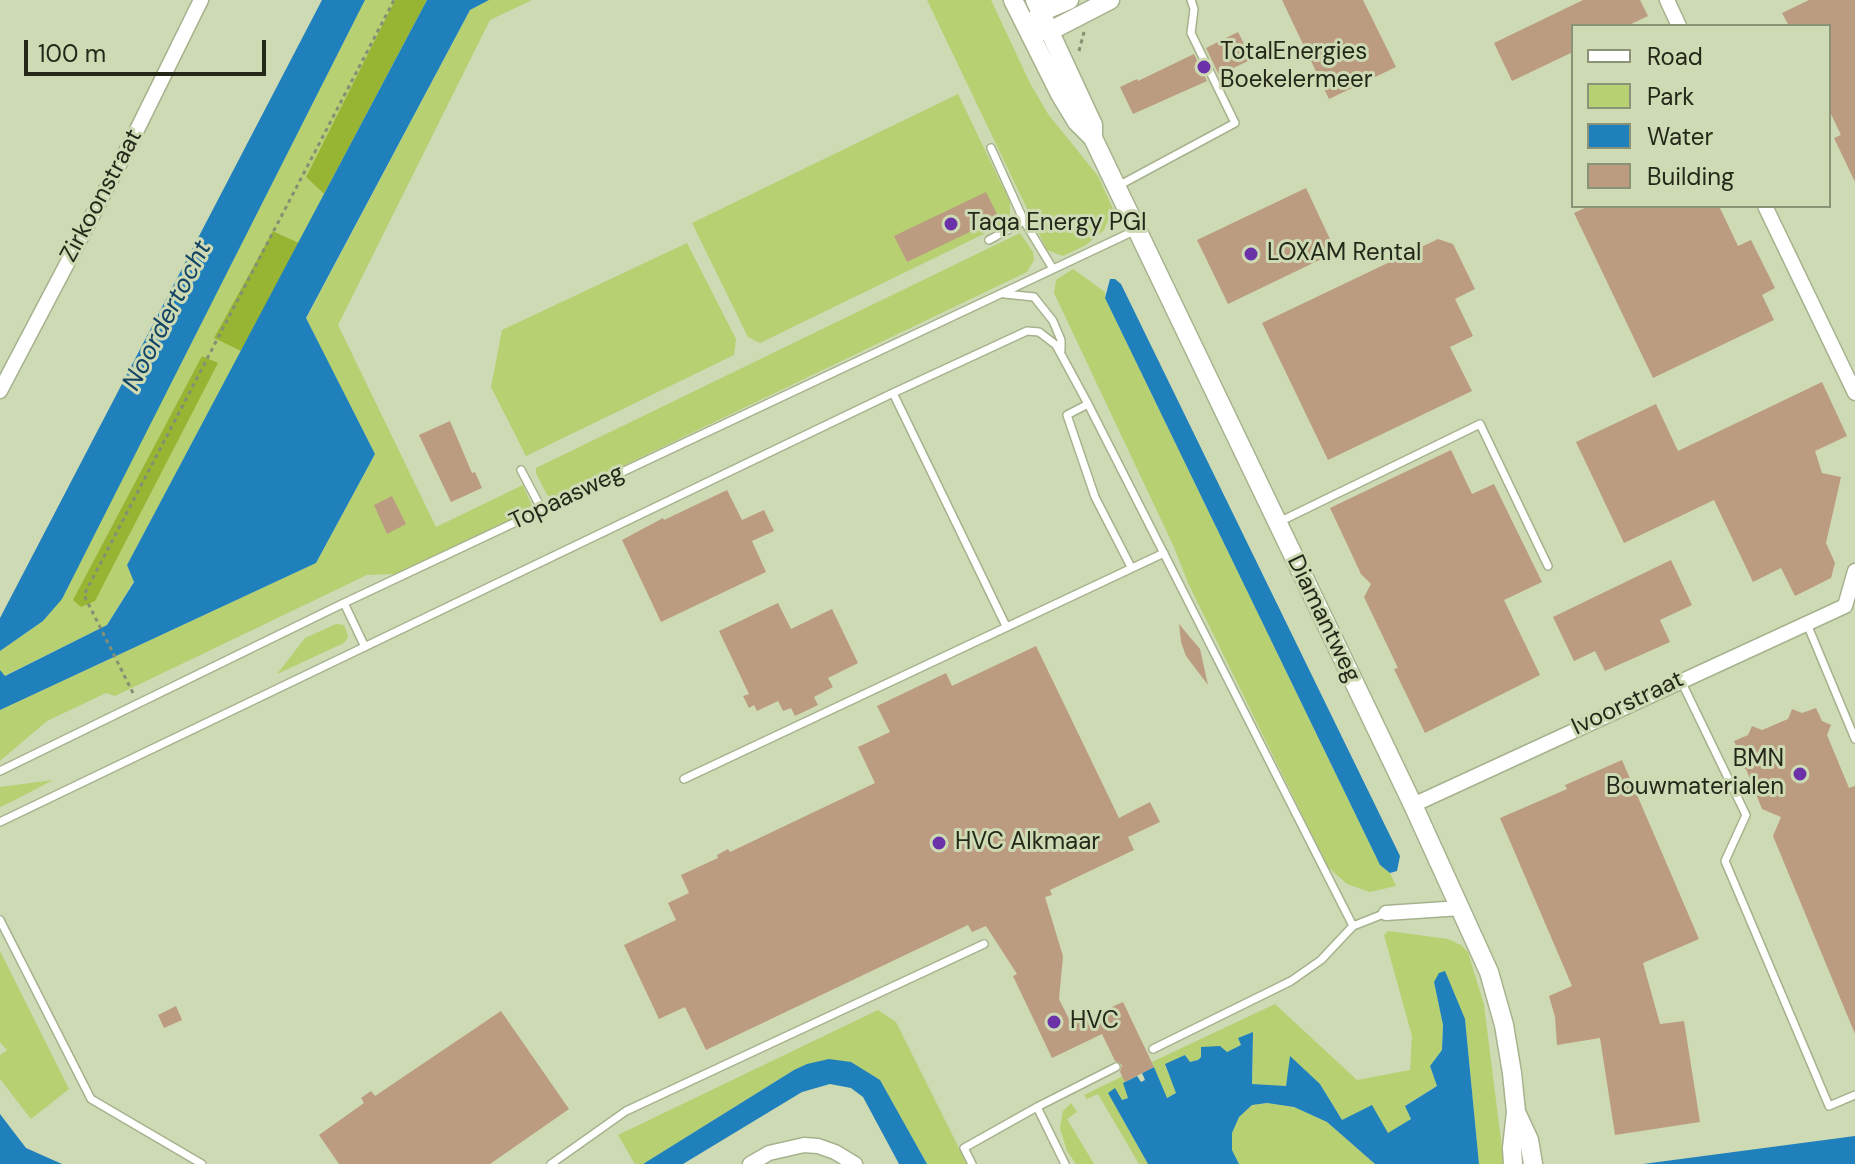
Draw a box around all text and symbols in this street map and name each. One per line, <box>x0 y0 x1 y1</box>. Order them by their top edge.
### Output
scale bar <box>28 24 270 74</box>
legend <box>1571 24 1831 208</box>
text: 100 m <box>38 38 106 69</box>
place label: TotalEnergies Boekelermeer <box>1220 39 1373 95</box>
text: Road <box>1647 41 1703 72</box>
marker: TotalEnergies Boekelermeer <box>1195 58 1213 76</box>
text: Park <box>1647 81 1694 112</box>
text: Water <box>1647 121 1713 152</box>
street label: Zirkoonstraat <box>55 125 149 267</box>
text: Building <box>1647 161 1734 192</box>
place label: Taqa Energy PGI <box>967 210 1147 238</box>
marker: Taqa Energy PGI <box>942 215 960 233</box>
water label: Noordertocht <box>117 236 219 396</box>
place label: LOXAM Rental <box>1267 240 1421 268</box>
marker: LOXAM Rental <box>1242 245 1260 263</box>
street label: Topaasweg <box>505 459 629 537</box>
street label: Diamantweg <box>1280 551 1366 687</box>
street label: Ivoorstraat <box>1568 666 1688 742</box>
place label: BMN Bouwmaterialen <box>1606 746 1784 802</box>
marker: BMN Bouwmaterialen <box>1791 765 1809 783</box>
place label: HVC Alkmaar <box>955 829 1100 857</box>
marker: HVC Alkmaar <box>930 834 948 852</box>
place label: HVC <box>1070 1008 1119 1036</box>
marker: HVC <box>1045 1013 1063 1031</box>

